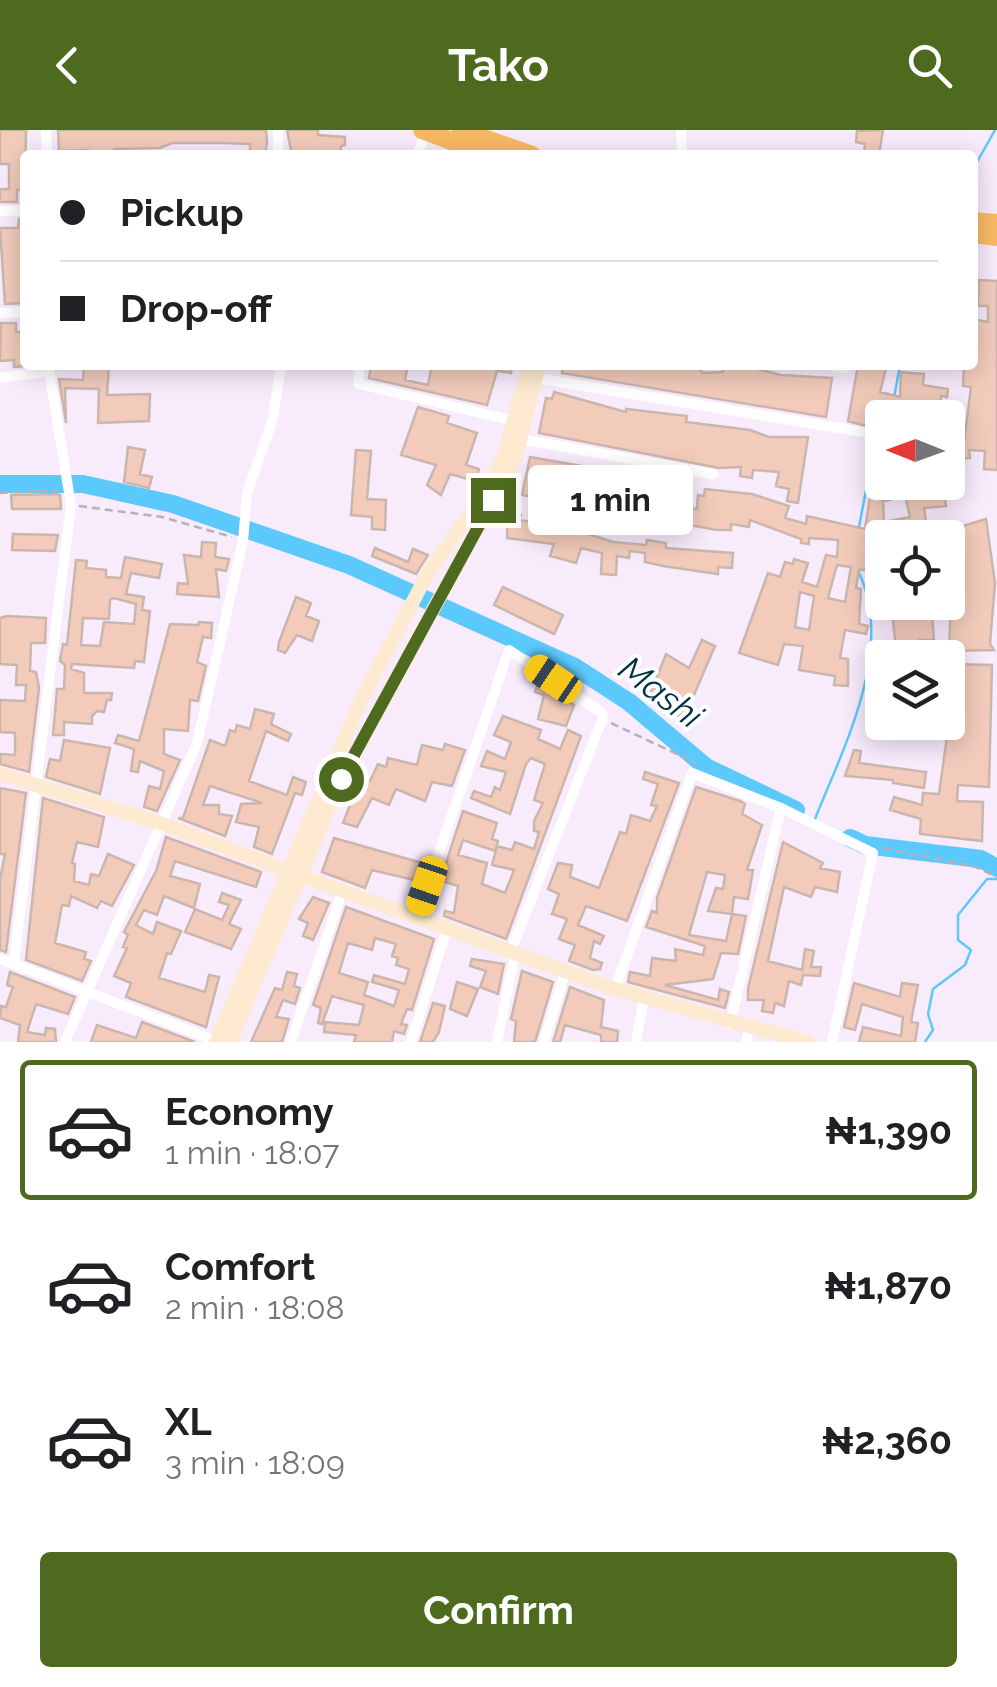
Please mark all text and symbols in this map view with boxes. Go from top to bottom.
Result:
icon: back [40,38,95,93]
icon: search [902,38,957,93]
text: Tako [448,39,549,92]
text: Pickup [120,190,244,235]
text: Drop-off [120,286,272,331]
north arrow [865,400,965,500]
map controls [865,400,965,740]
callout: 1 min [528,465,693,535]
route end [471,478,516,523]
text: 1 min [570,481,651,518]
button: locate [865,520,965,620]
button: layers [865,640,965,740]
water label: Mashi [611,648,712,737]
car [520,650,586,708]
route start [319,757,364,802]
car [403,853,451,919]
icon: car [45,1085,135,1175]
text: Economy [165,1089,334,1134]
text: ₦1,390 [825,1108,952,1153]
text: 1 min · 18:07 [165,1134,339,1171]
icon: car [45,1240,135,1330]
text: Comfort [165,1244,315,1289]
text: ₦1,870 [824,1263,952,1308]
text: 2 min · 18:08 [165,1289,345,1326]
icon: car [45,1395,135,1485]
text: XL [165,1399,212,1444]
text: ₦2,360 [821,1418,952,1463]
text: 3 min · 18:09 [165,1444,345,1481]
button: Confirm [40,1552,957,1667]

